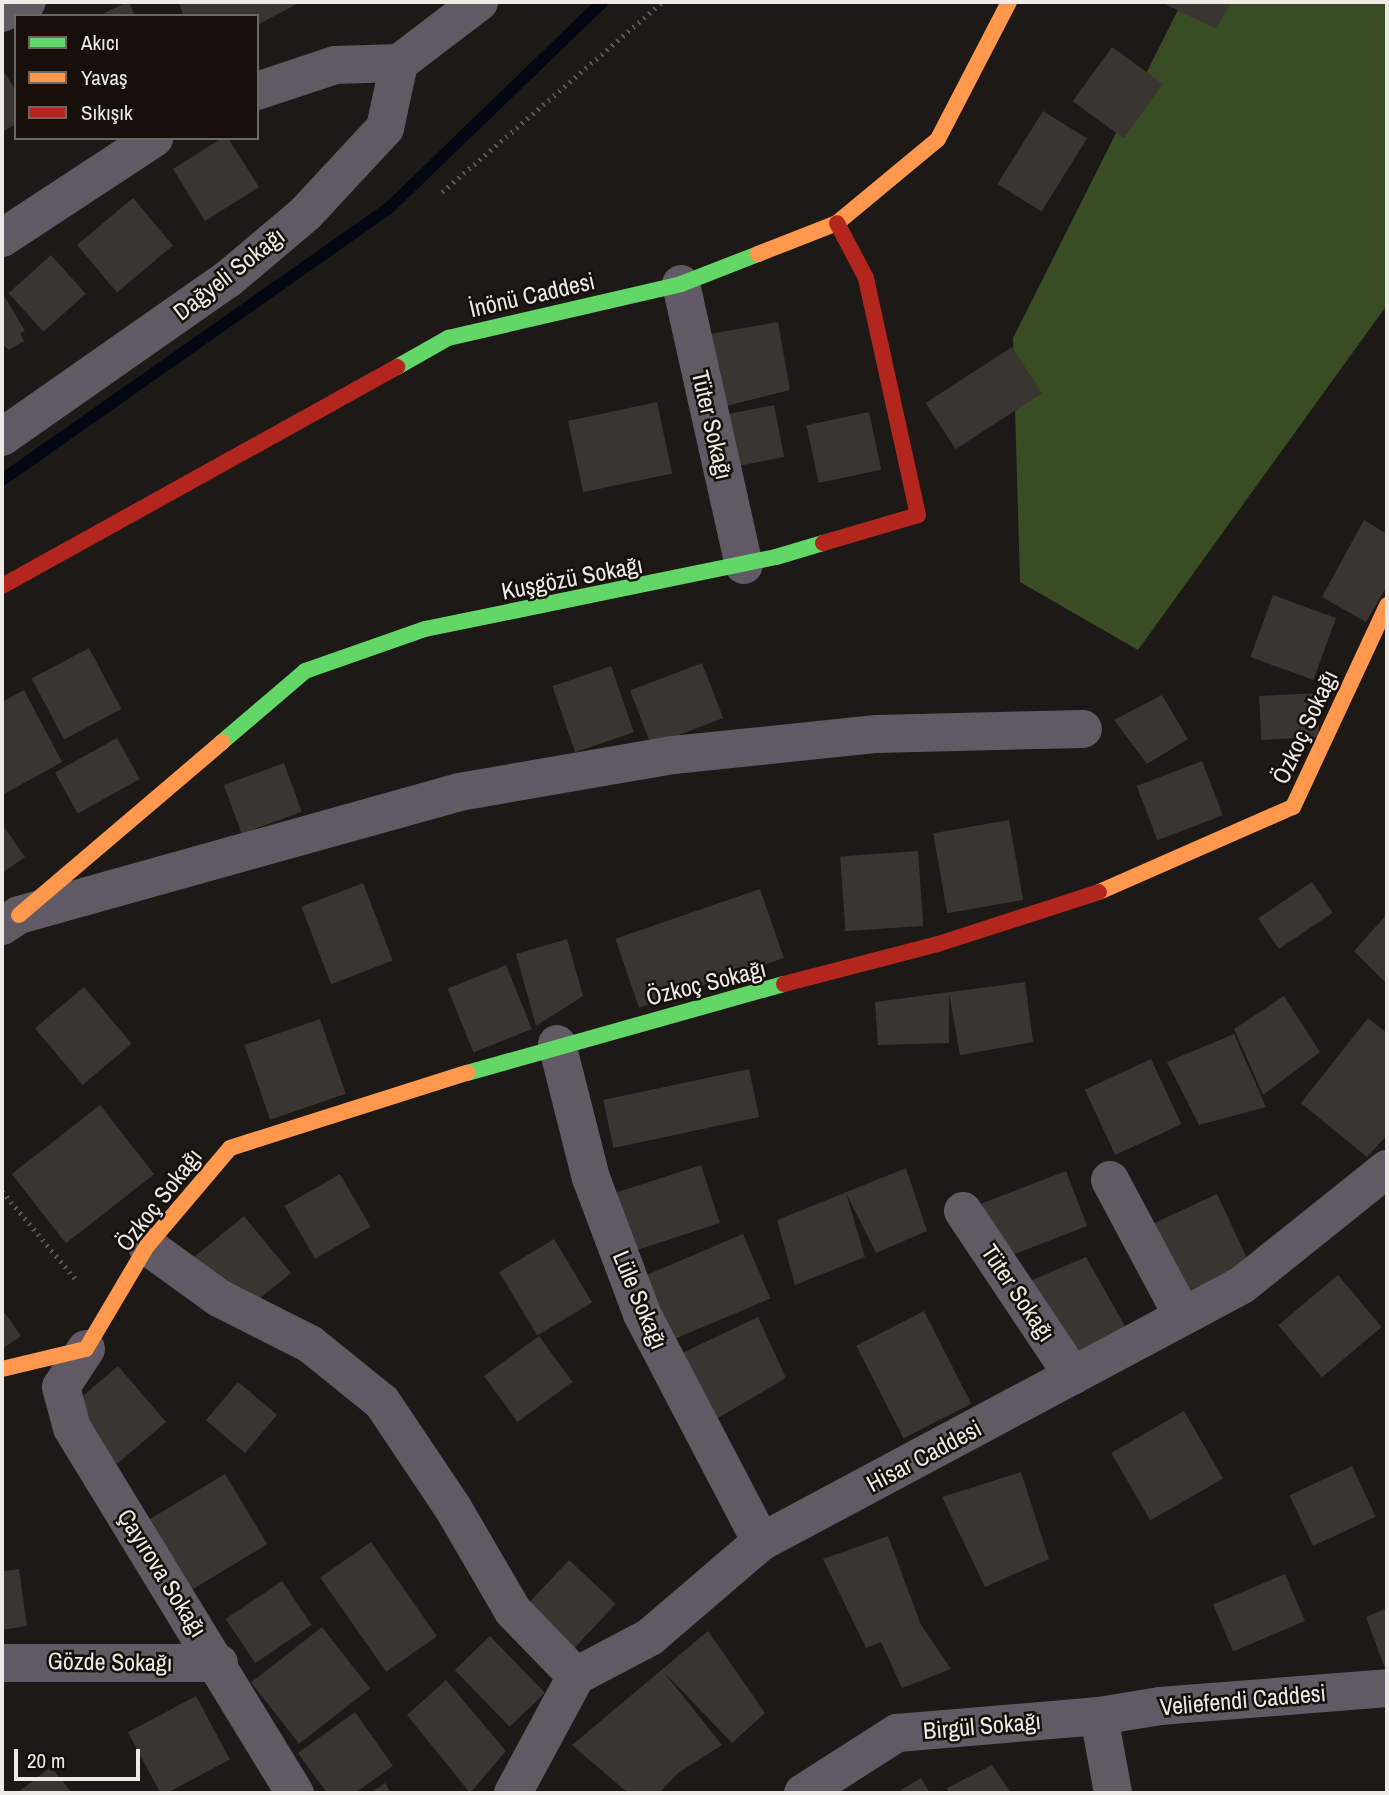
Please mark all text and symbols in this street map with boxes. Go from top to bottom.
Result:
legend [14,14,259,140]
text: Akıcı [81,28,119,57]
text: Yavaş [81,63,128,92]
text: Sıkışık [81,98,133,127]
street label: Dağyeli Sokağı [168,222,290,326]
street label: İnönü Caddesi [466,267,598,323]
street label: Tüter Sokağı [685,368,739,482]
street label: Kuşgözü Sokağı [499,550,645,606]
street label: Özkoç Sokağı [1266,665,1344,789]
street label: Özkoç Sokağı [643,954,769,1012]
street label: Özkoç Sokağı [110,1143,208,1257]
street label: Tüter Sokağı [975,1239,1061,1347]
street label: Lüle Sokağı [606,1247,674,1353]
street label: Hisar Caddesi [862,1414,986,1498]
street label: Çayırova Sokağı [111,1504,213,1642]
street label: Gözde Sokağı [47,1647,173,1677]
street label: Veliefendi Caddesi [1159,1678,1327,1722]
street label: Birgül Sokağı [922,1707,1042,1745]
scale bar [18,1736,144,1780]
text: 20 m [27,1746,65,1775]

